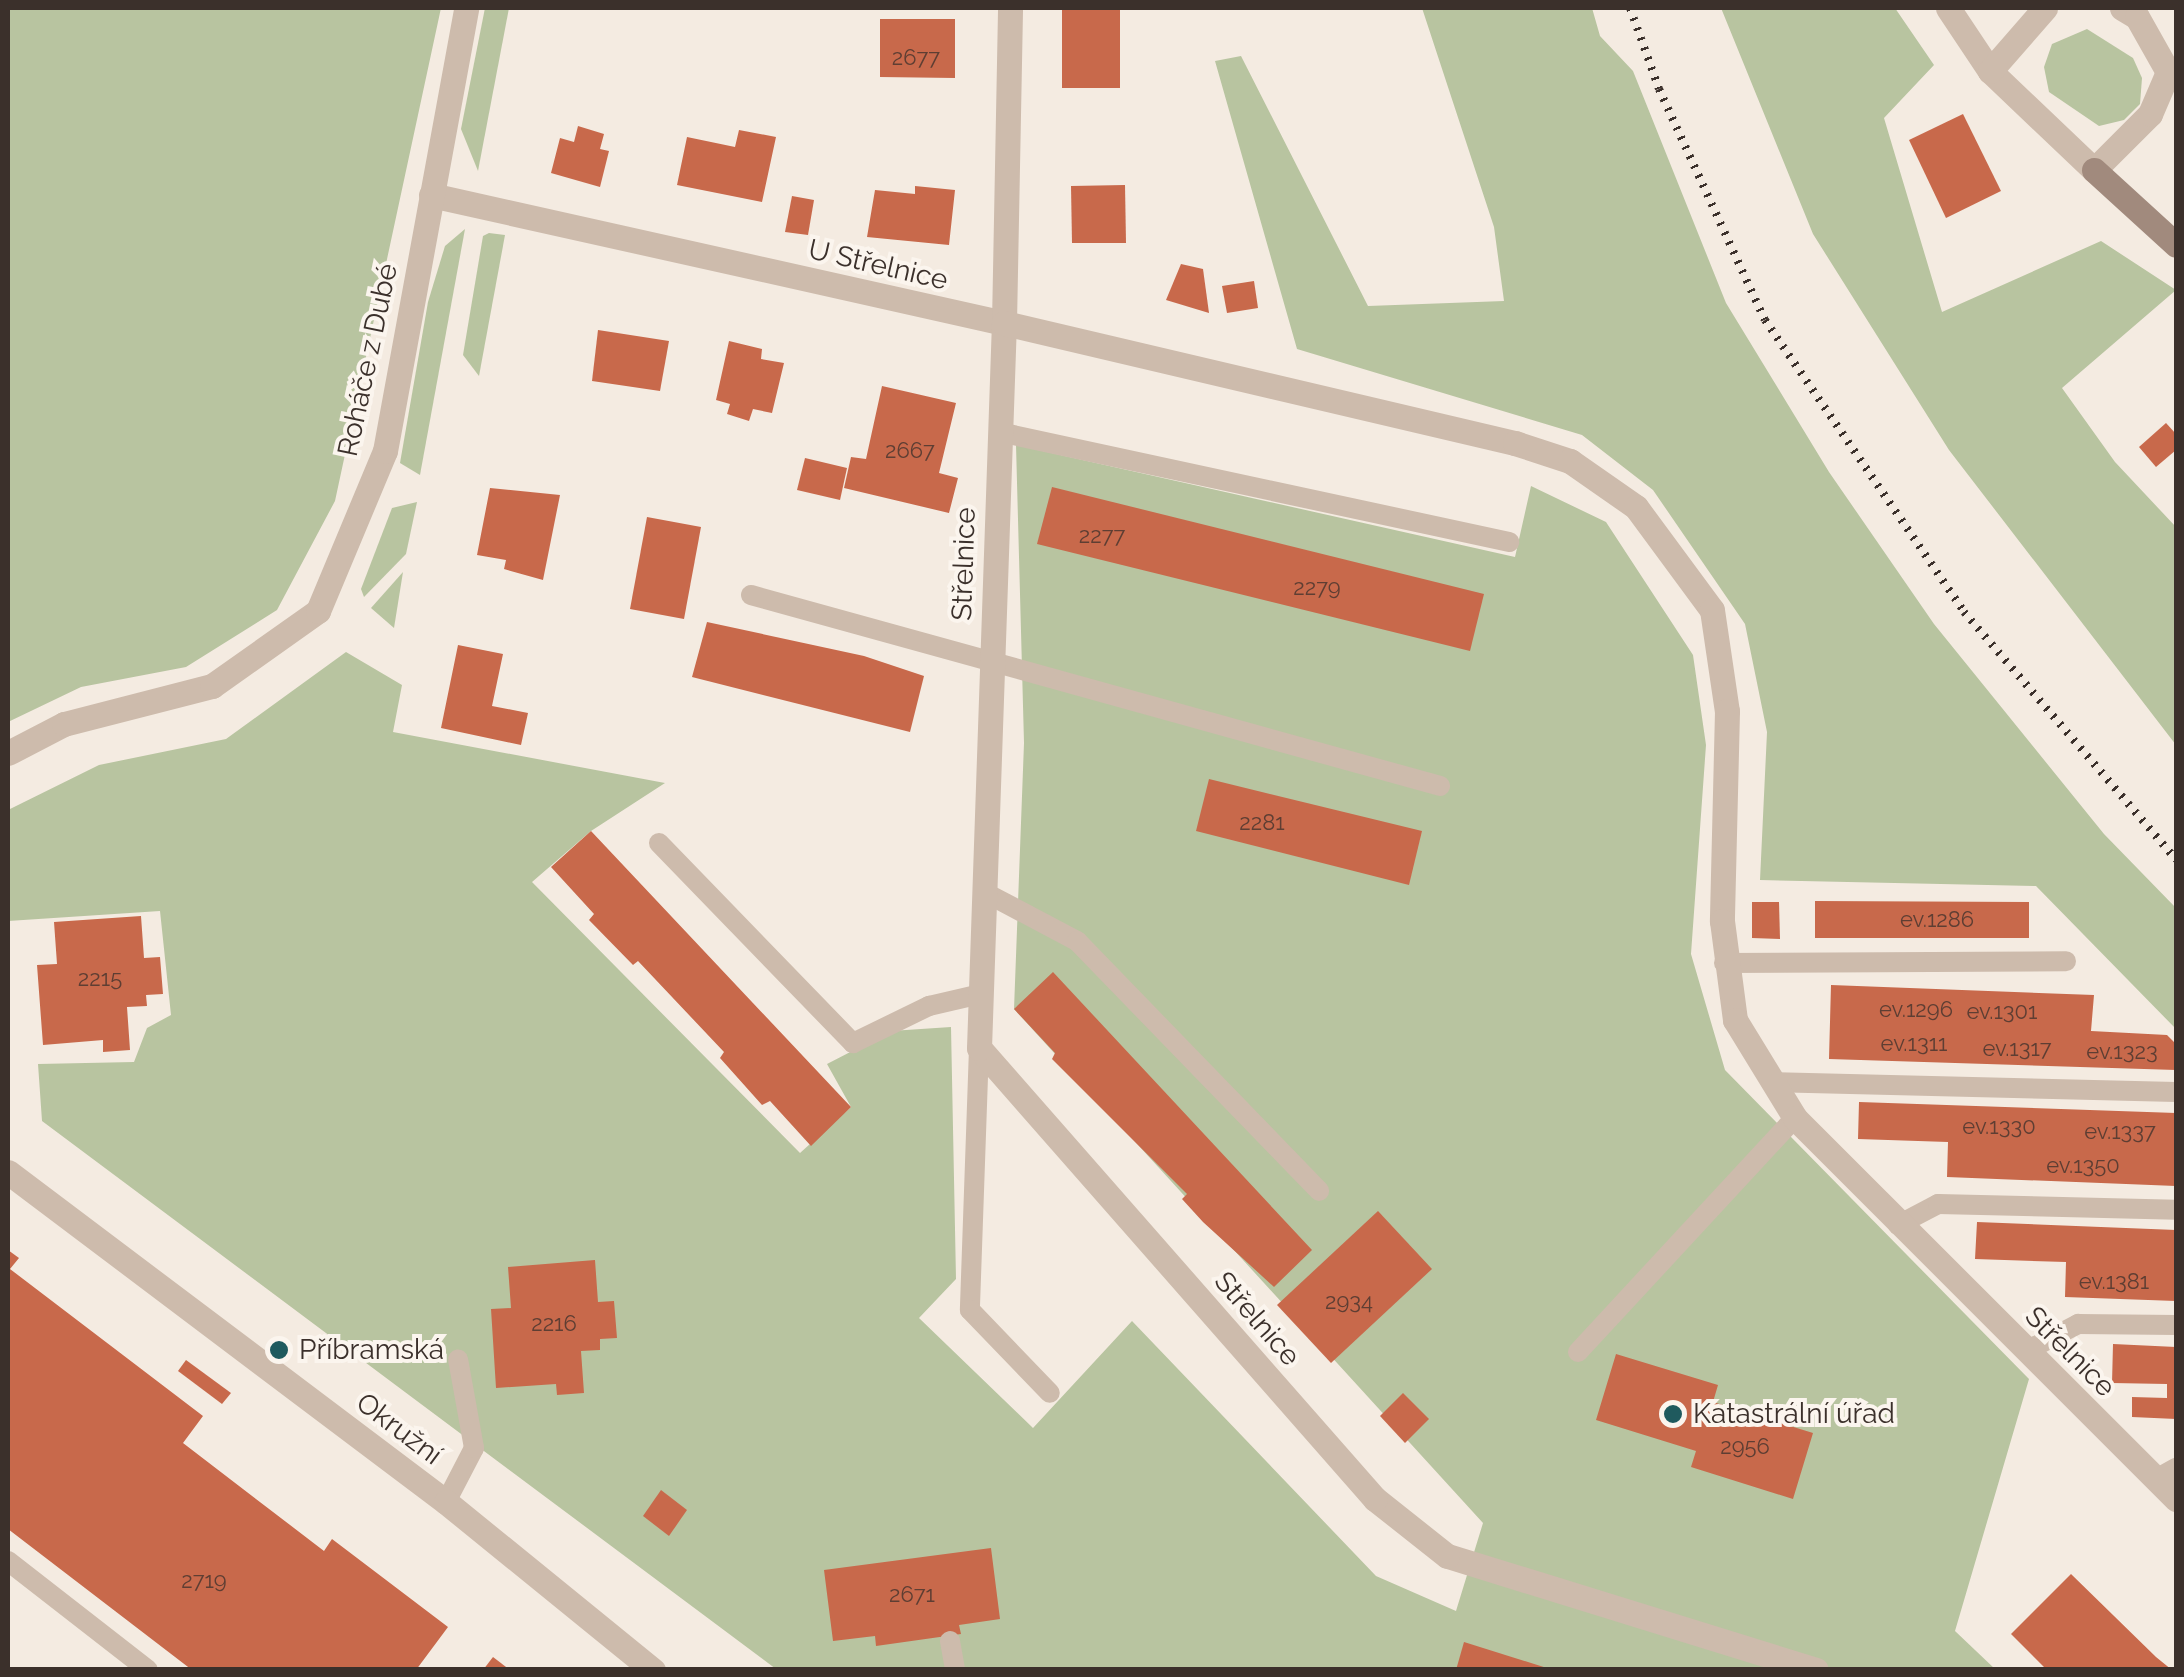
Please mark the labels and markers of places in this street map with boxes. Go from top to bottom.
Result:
place label: Příbramská [299,1333,444,1367]
marker: Příbramská [268,1339,290,1361]
place label: Katastrální úřad [1693,1397,1895,1431]
marker: Katastrální úřad [1662,1403,1684,1425]

